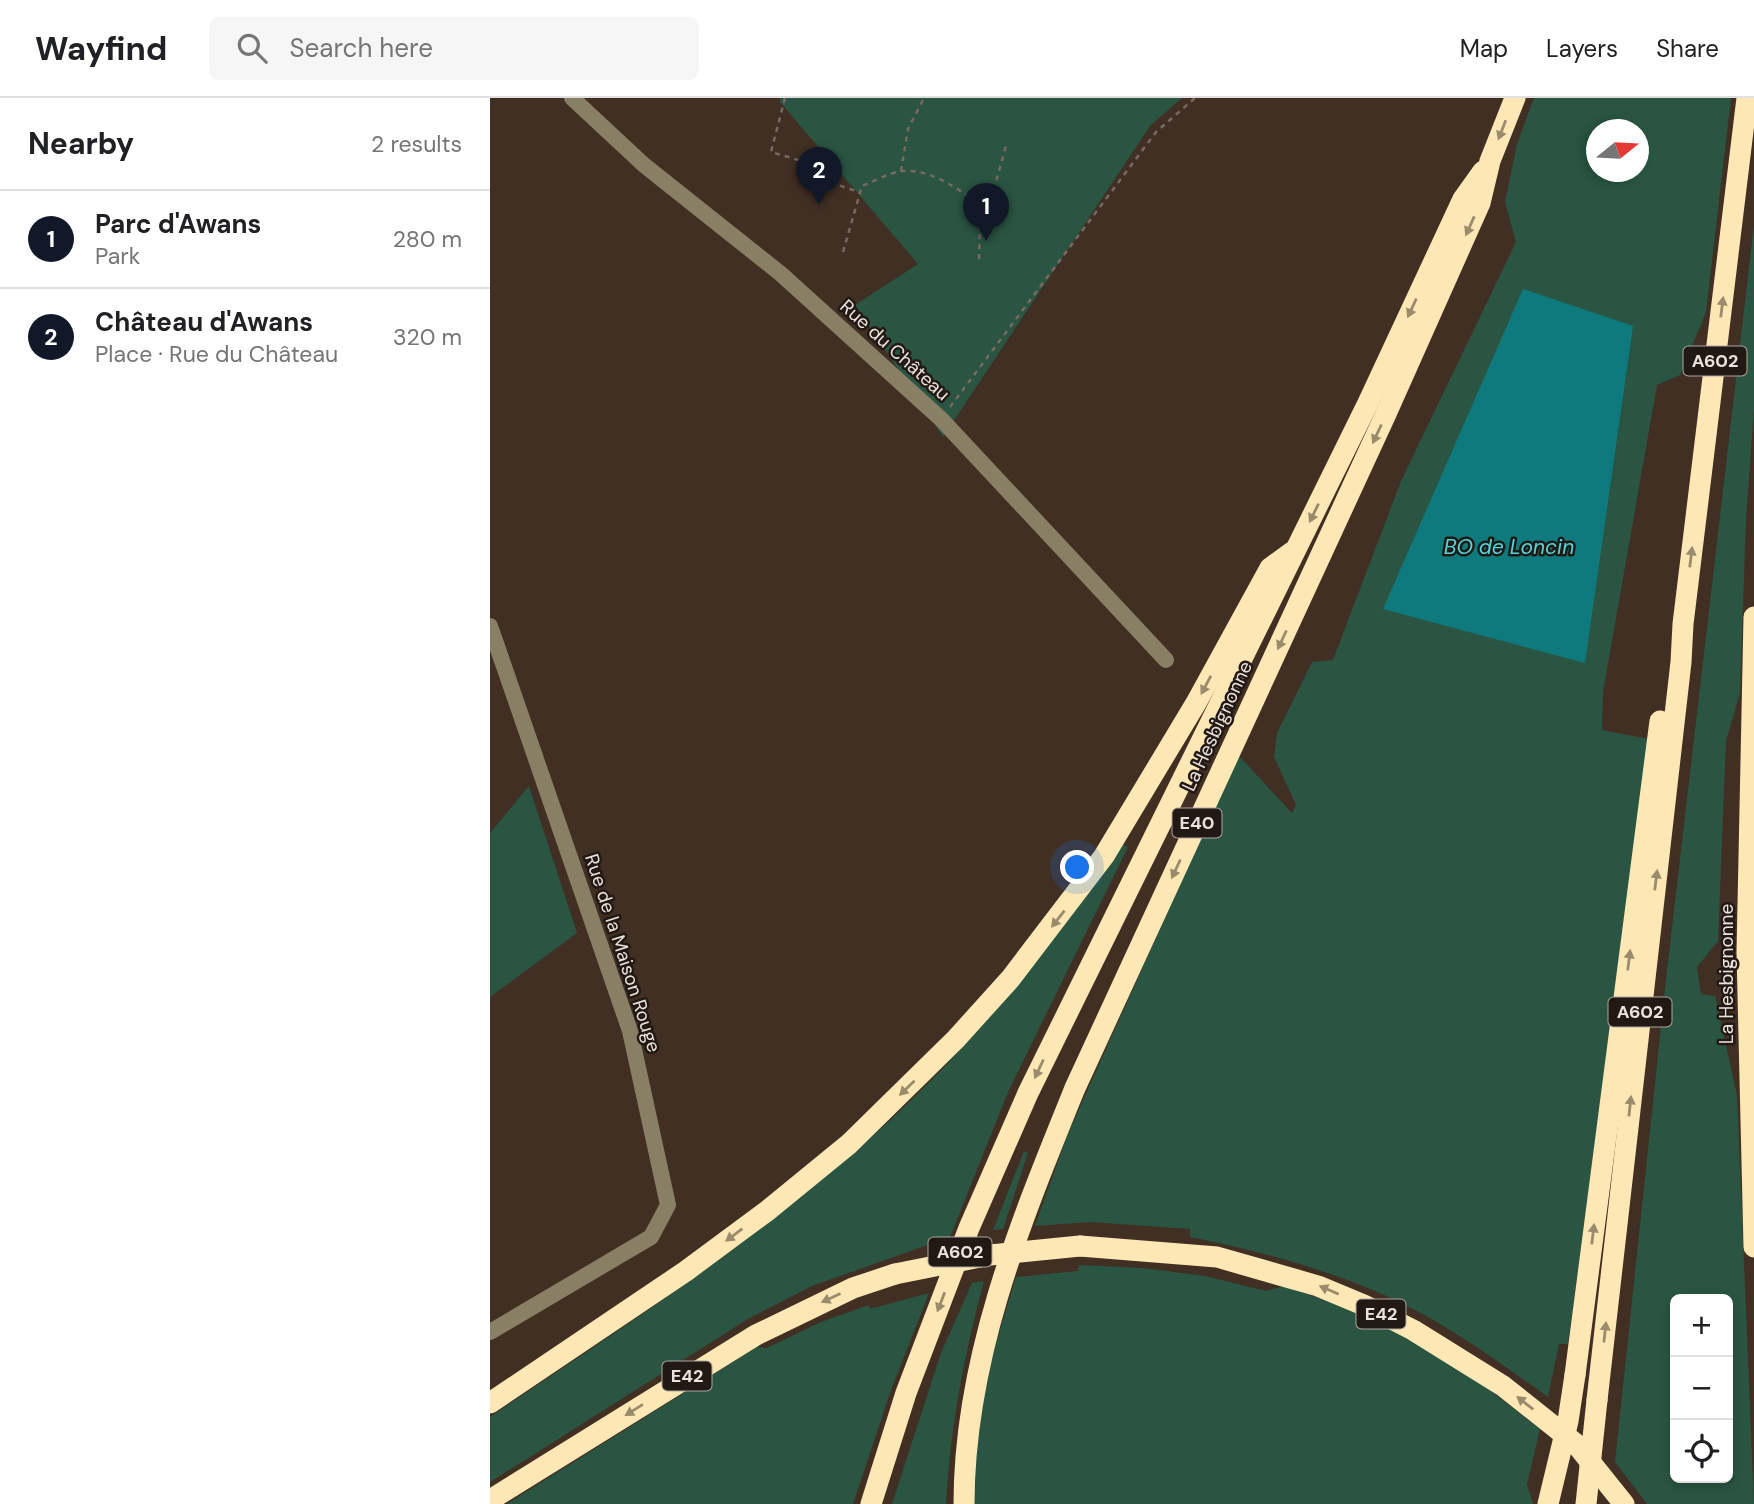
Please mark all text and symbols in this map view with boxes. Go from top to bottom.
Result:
search box [209,17,699,80]
text: Wayfind [35,27,167,70]
icon: search [233,29,271,67]
text: Search here [289,31,433,65]
text: Map [1460,33,1508,64]
text: Layers [1546,33,1618,64]
text: Share [1656,33,1719,64]
one-way arrow [1497,119,1508,140]
north arrow [1586,119,1649,182]
text: Nearby [28,124,134,163]
text: 2 results [371,129,462,159]
pin: 2 [796,147,842,205]
pin: 1 [963,183,1009,241]
text: Parc d'Awans [95,207,261,241]
one-way arrow [1464,216,1476,236]
text: 1 [47,224,55,254]
text: 280 m [393,224,462,254]
text: Park [95,241,140,271]
street label: Rue du Château [835,294,955,406]
one-way arrow [1717,295,1728,317]
one-way arrow [1407,298,1418,318]
text: Château d'Awans [95,305,313,339]
text: 2 [44,322,58,352]
text: 320 m [393,322,462,352]
text: Place · Rue du Château [95,339,338,369]
road number: A602 [1684,346,1746,376]
one-way arrow [1372,424,1383,444]
one-way arrow [1308,503,1320,523]
water label: BO de Loncin [1444,533,1574,561]
one-way arrow [1686,546,1697,568]
one-way arrow [1276,630,1287,650]
street label: La Hesbignonne [1176,657,1258,795]
one-way arrow [1200,676,1212,695]
road number: E40 [1172,808,1222,838]
your location [1060,850,1094,884]
street label: Rue de la Maison Rouge [579,851,667,1055]
one-way arrow [1170,859,1181,879]
one-way arrow [1650,869,1661,891]
street label: La Hesbignonne [1714,904,1739,1044]
one-way arrow [1052,910,1066,928]
one-way arrow [1623,949,1634,971]
road number: A602 [1608,998,1672,1027]
one-way arrow [1034,1059,1045,1080]
one-way arrow [899,1080,916,1096]
one-way arrow [1625,1095,1636,1117]
one-way arrow [1587,1223,1598,1245]
one-way arrow [725,1228,743,1243]
road number: A602 [928,1238,992,1266]
one-way arrow [1318,1285,1339,1296]
one-way arrow [936,1291,947,1312]
one-way arrow [821,1292,841,1304]
map controls [1670,1294,1733,1483]
button: + [1670,1294,1733,1357]
road number: E42 [1356,1300,1406,1329]
one-way arrow [1600,1321,1611,1343]
button: − [1670,1357,1733,1420]
road number: E42 [662,1362,712,1391]
one-way arrow [1517,1396,1535,1411]
one-way arrow [624,1403,643,1416]
button: locate [1670,1420,1733,1483]

